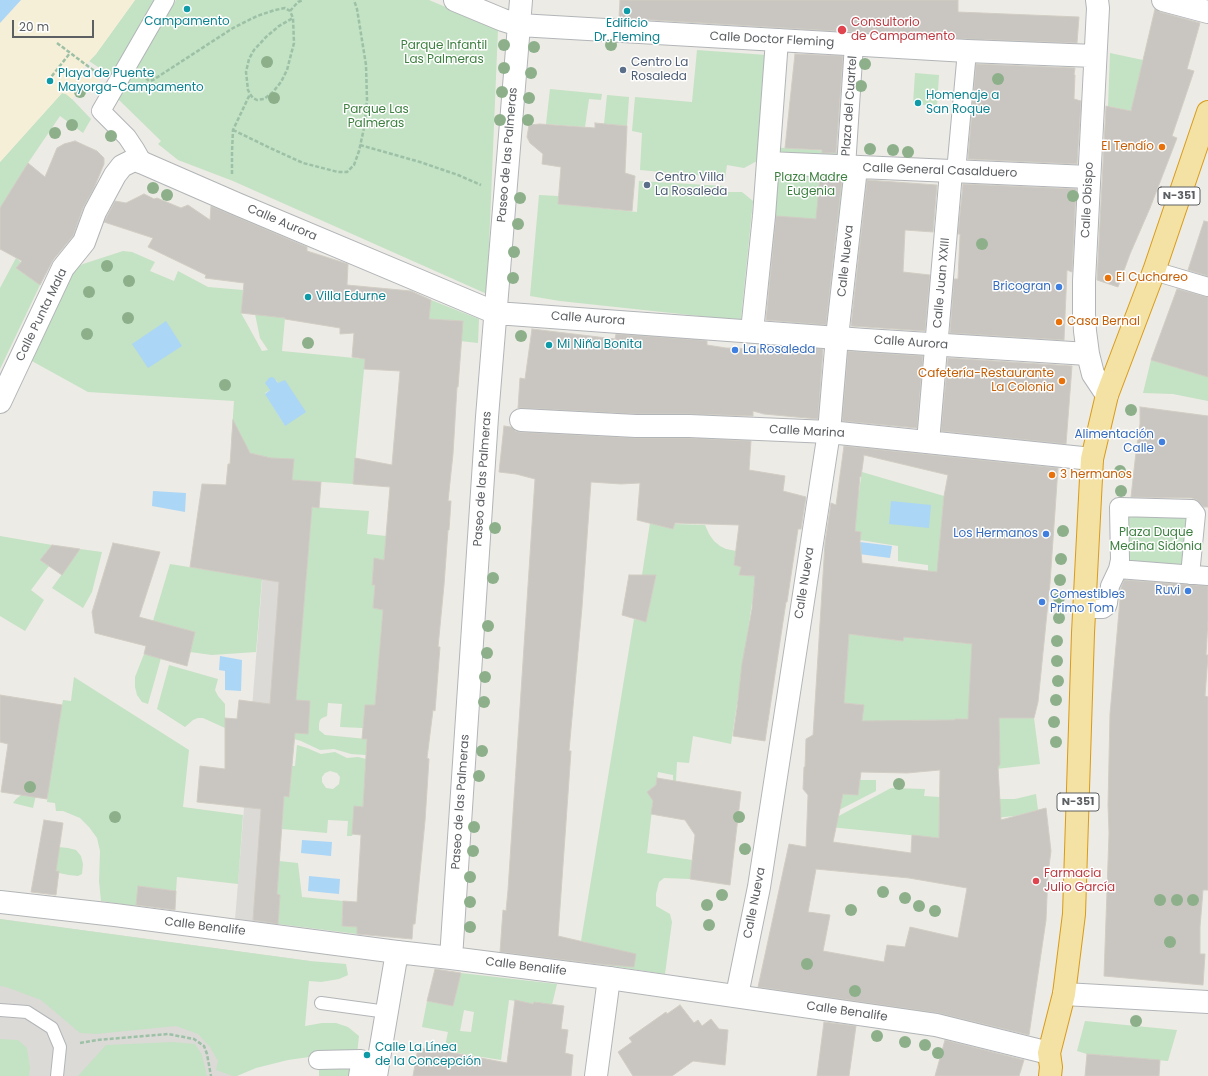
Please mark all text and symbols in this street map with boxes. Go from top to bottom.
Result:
marker: Campamento [182,4,192,14]
marker: Edificio Dr. Fleming [622,6,632,16]
scale bar [14,12,96,38]
place label: Campamento [144,15,230,29]
place label: Consultorio de Campamento [851,16,955,44]
place label: Edificio Dr. Fleming [594,17,660,45]
text: 20 m [19,18,49,35]
marker: Consultorio de Campamento [836,24,848,36]
street label: Calle Doctor Fleming [709,30,835,50]
park label: Parque Infantil Las Palmeras [401,39,487,67]
street label: Plaza del Cuartel [839,55,861,157]
place label: Centro La Rosaleda [631,56,688,84]
marker: Centro La Rosaleda [618,65,628,75]
place label: Playa de Puente Mayorga-Campamento [58,67,204,95]
marker: Playa de Puente Mayorga-Campamento [45,76,55,86]
street label: Paseo de las Palmeras [495,87,521,223]
place label: Homenaje a San Roque [926,89,999,117]
marker: Homenaje a San Roque [913,98,923,108]
park label: Parque Las Palmeras [343,103,409,131]
place label: El Tendío [1101,140,1154,154]
marker: El Tendío [1157,142,1167,152]
street label: Calle General Casalduero [862,161,1018,181]
street label: Calle Obispo [1079,161,1097,239]
place label: Centro Villa La Rosaleda [655,171,727,199]
park label: Plaza Madre Eugenia [774,171,848,199]
marker: Centro Villa La Rosaleda [642,180,652,190]
road number: N-351 [1158,187,1200,205]
street label: Calle Aurora [245,202,319,244]
street label: Calle Nueva [835,224,857,298]
street label: Calle Juan XXIII [931,237,953,329]
street label: Calle Punta Mala [13,266,71,364]
place label: El Cuchareo [1116,271,1188,285]
marker: El Cuchareo [1103,273,1113,283]
place label: Bricogran [993,280,1051,294]
marker: Bricogran [1054,282,1064,292]
place label: Villa Edurne [316,290,386,304]
marker: Villa Edurne [303,292,313,302]
street label: Calle Aurora [550,309,626,329]
place label: Casa Bernal [1067,315,1140,329]
marker: Casa Bernal [1054,317,1064,327]
street label: Calle Aurora [873,333,949,353]
place label: Mi Niña Bonita [557,338,642,352]
marker: Mi Niña Bonita [544,340,554,350]
place label: La Rosaleda [743,343,815,357]
marker: La Rosaleda [730,345,740,355]
place label: Cafetería-Restaurante La Colonia [918,367,1054,395]
marker: Cafetería-Restaurante La Colonia [1057,376,1067,386]
street label: Paseo de las Palmeras [471,411,495,547]
street label: Calle Marina [769,423,845,441]
place label: Alimentación Calle [1074,428,1154,456]
marker: Alimentación Calle [1157,437,1167,447]
place label: 3 hermanos [1060,468,1132,482]
marker: 3 hermanos [1047,470,1057,480]
park label: Plaza Duque Medina Sidonia [1110,526,1202,554]
place label: Los Hermanos [953,527,1038,541]
marker: Los Hermanos [1041,529,1051,539]
street label: Calle Nueva [792,546,818,620]
place label: Ruvi [1155,584,1180,598]
marker: Ruvi [1183,586,1193,596]
place label: Comestibles Primo Tom [1050,588,1125,616]
marker: Comestibles Primo Tom [1037,597,1047,607]
street label: Paseo de las Palmeras [449,734,473,870]
road number: N-351 [1057,793,1099,811]
street label: Calle Nueva [741,866,769,940]
place label: Farmacia Julio García [1044,867,1115,895]
marker: Farmacia Julio García [1031,876,1041,886]
street label: Calle Benalife [164,915,246,939]
street label: Calle Benalife [485,955,567,979]
street label: Calle Benalife [805,999,889,1025]
place label: Calle La Línea de la Concepción [375,1041,481,1069]
marker: Calle La Línea de la Concepción [362,1050,372,1060]

